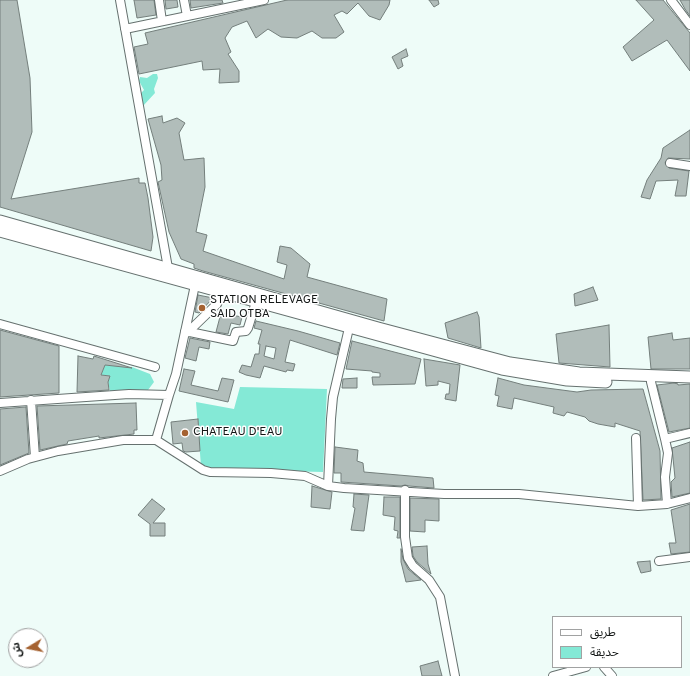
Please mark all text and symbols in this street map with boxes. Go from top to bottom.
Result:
place label: STATION RELEVAGE SAID OTBA [210,294,318,322]
marker: STATION RELEVAGE SAID OTBA [197,303,207,313]
place label: CHATEAU D'EAU [193,426,282,440]
marker: CHATEAU D'EAU [180,428,190,438]
legend [552,616,682,668]
text: طريق [590,625,616,641]
north arrow [8,628,48,668]
text: ش [9,641,25,659]
text: حديقة [590,645,619,661]

